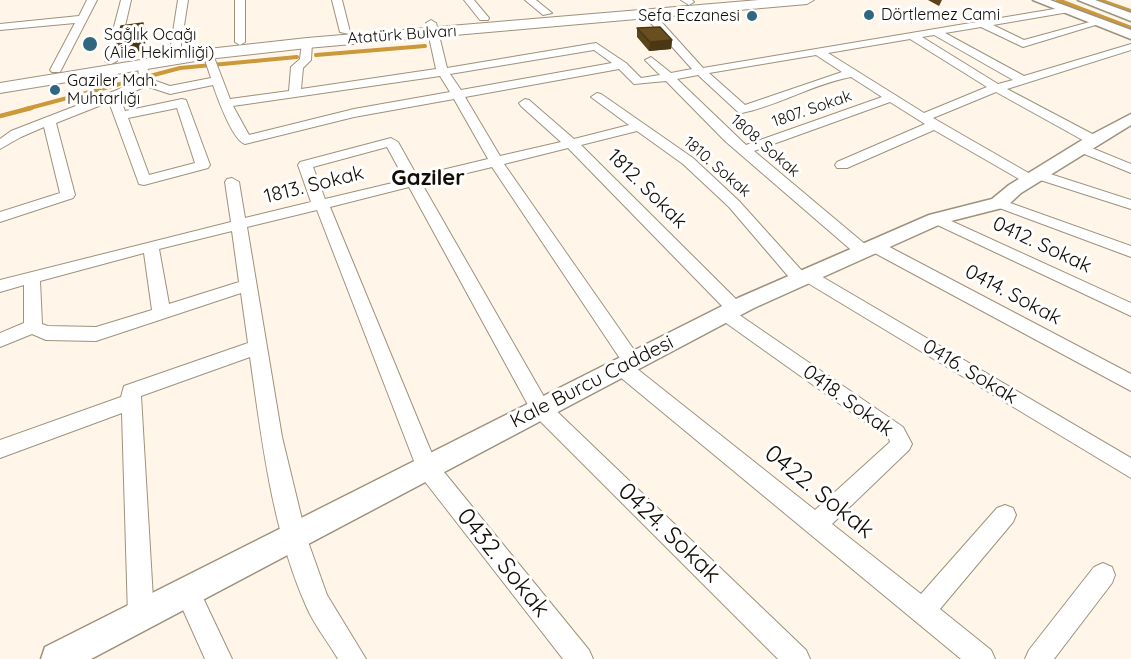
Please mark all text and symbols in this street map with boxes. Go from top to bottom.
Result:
place label: Dörtlemez Cami [881,5,1000,25]
place label: Sefa Eczanesi [638,6,740,26]
marker: Dörtlemez Cami [862,8,876,22]
marker: Sefa Eczanesi [745,9,759,23]
street label: Atatürk Bulvarı [347,22,457,48]
place label: Sağlık Ocağı (Aile Hekimliği) [104,25,214,63]
marker: Sağlık Ocağı (Aile Hekimliği) [81,35,99,53]
place label: Gaziler Mah. Muhtarlığı [67,71,157,109]
marker: Gaziler Mah. Muhtarlığı [48,83,62,97]
street label: 1807. Sokak [770,86,854,132]
street label: 1808. Sokak [726,111,804,181]
street label: 1810. Sokak [680,133,754,201]
street label: 1812. Sokak [602,144,692,234]
street label: 1813. Sokak [262,161,366,209]
district label: Gaziler [391,165,465,191]
street label: 0412. Sokak [989,212,1095,278]
street label: 0414. Sokak [961,260,1065,330]
street label: Kale Burcu Caddesi [506,330,678,434]
street label: 0416. Sokak [918,334,1022,410]
street label: 0418. Sokak [798,360,898,442]
street label: 0422. Sokak [758,439,880,545]
street label: 0424. Sokak [612,477,726,589]
street label: 0432. Sokak [450,503,556,623]

